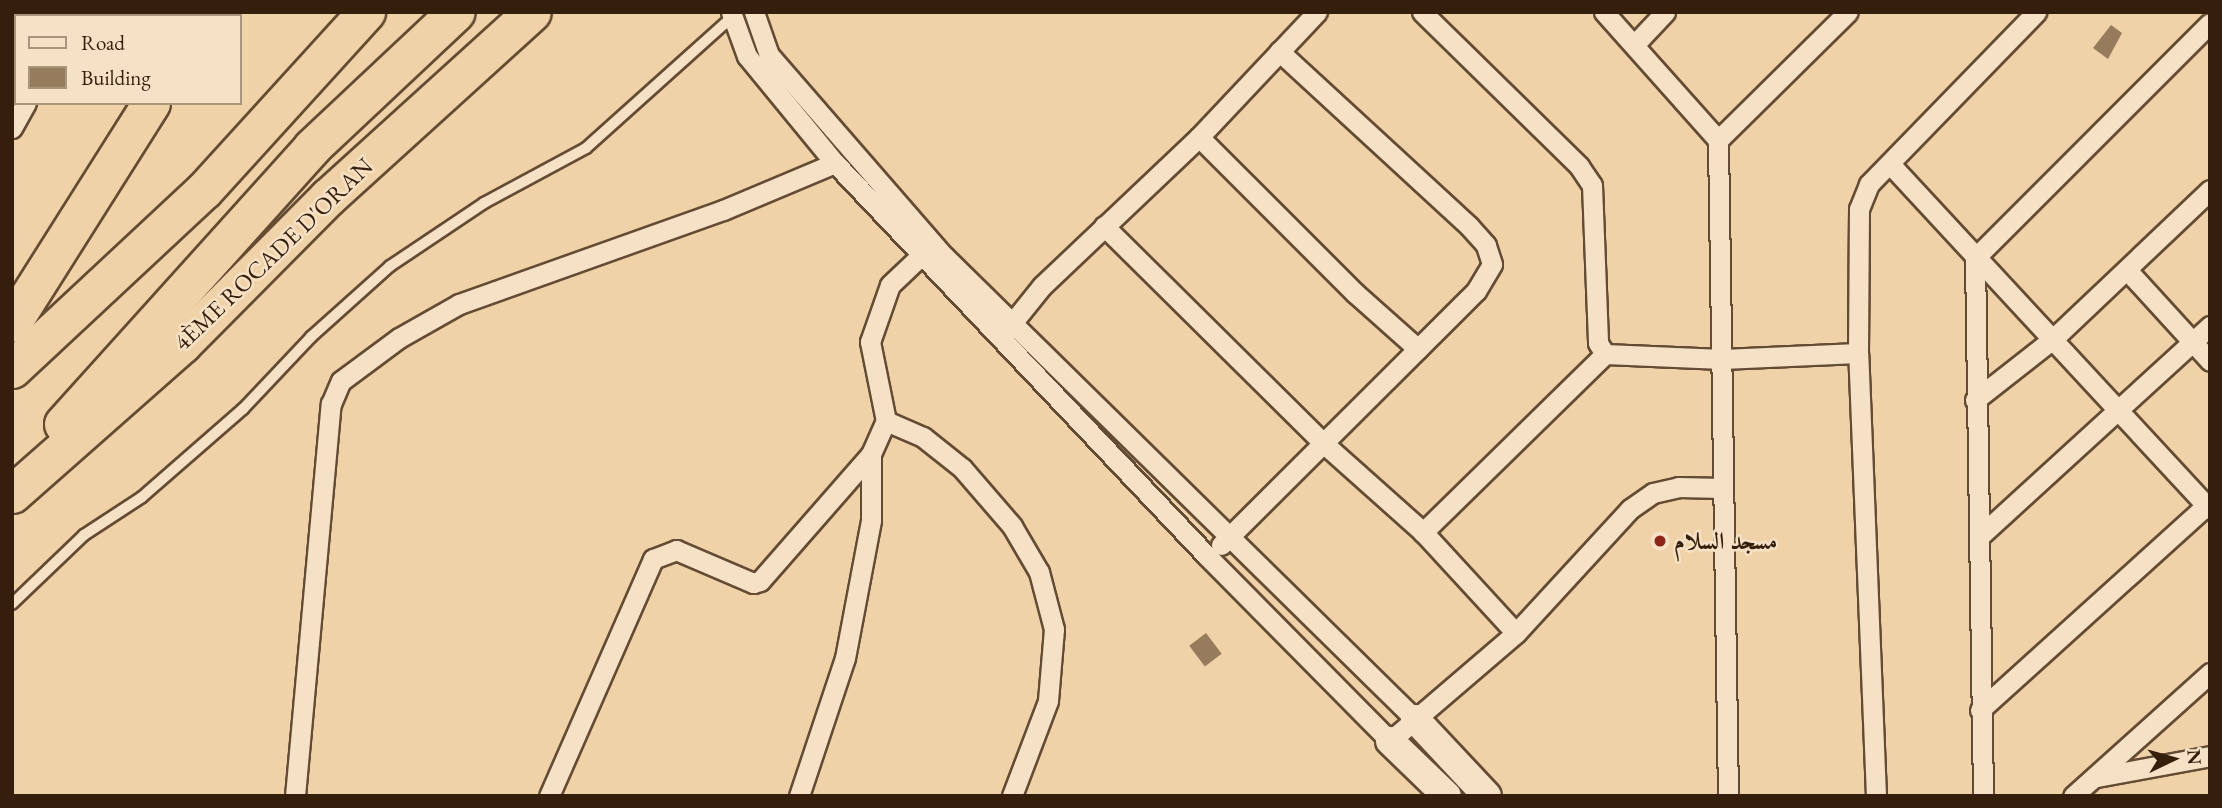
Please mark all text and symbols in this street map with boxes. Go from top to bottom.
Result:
legend [14,14,242,105]
text: Road [81,29,125,56]
text: Building [81,64,151,91]
street label: 4ÈME ROCADE D'ORAN [168,151,378,357]
place label: مسجد السلام [1674,527,1777,555]
marker: مسجد السلام [1652,533,1668,549]
north arrow [2138,724,2208,794]
text: N [2181,748,2208,766]

